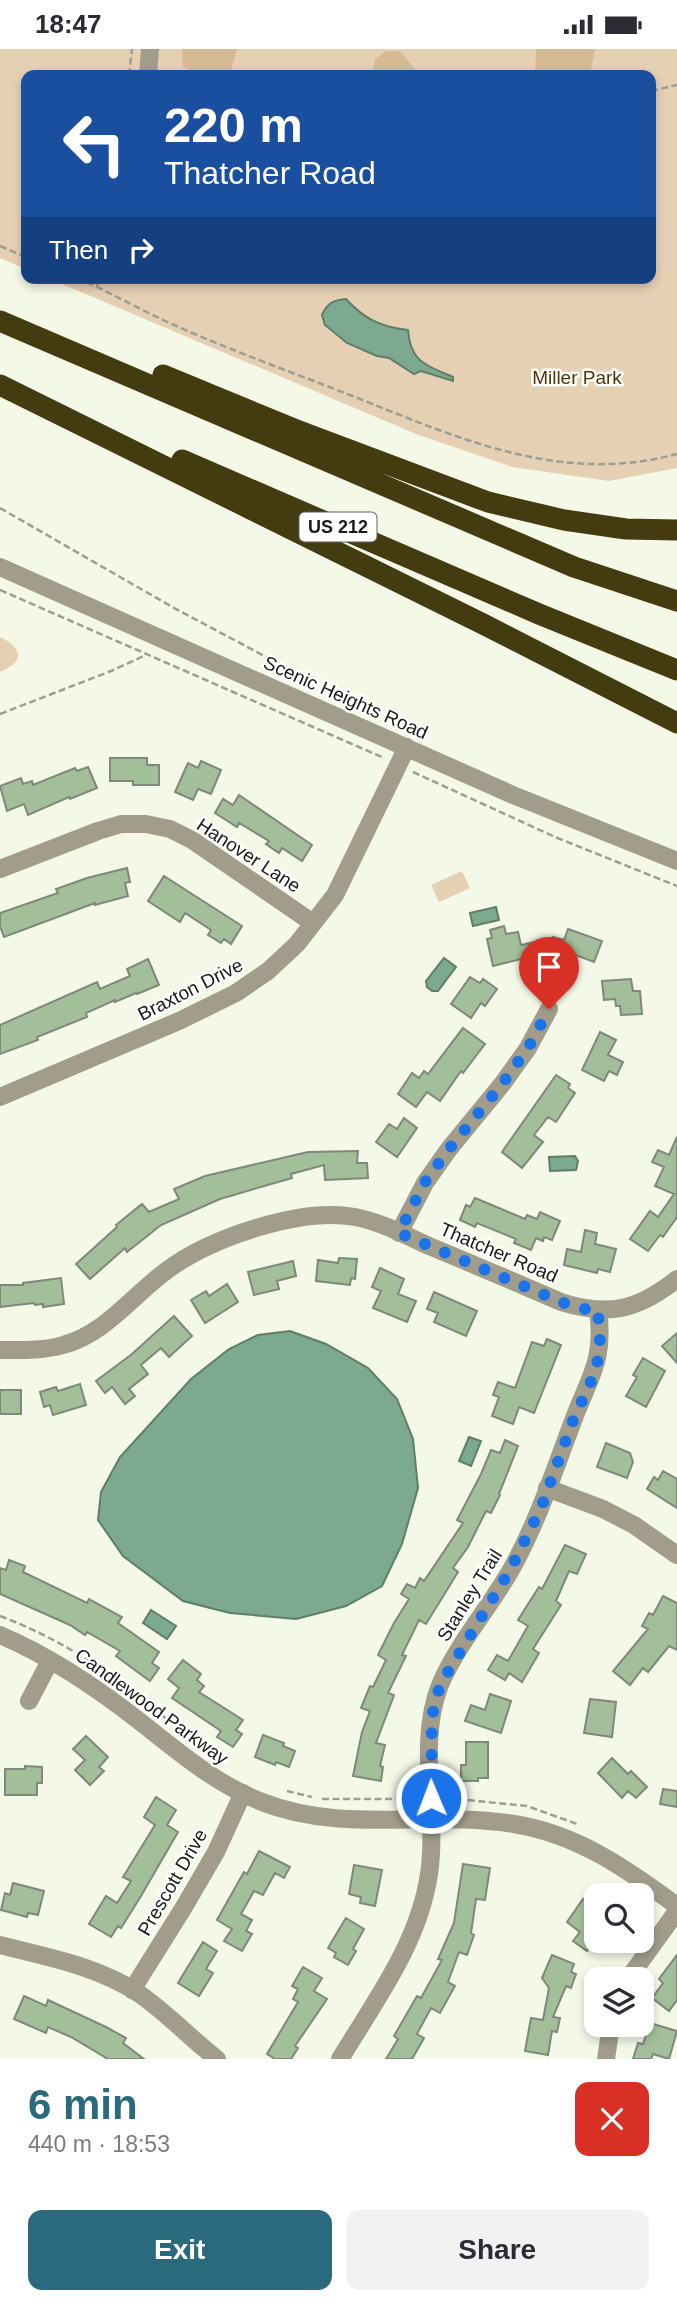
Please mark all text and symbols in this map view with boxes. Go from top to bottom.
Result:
text: 18:47 [35,9,102,39]
icon: left [49,98,140,189]
text: 220 m [164,98,303,152]
text: Thatcher Road [164,155,376,191]
icon: right [122,231,160,269]
text: Then [49,235,108,265]
park label: Miller Park [532,367,622,388]
road number: US 212 [300,513,376,541]
street label: Scenic Heights Road [260,652,431,743]
street label: Hanover Lane [193,814,305,897]
pin [519,937,579,1009]
icon: arrive [530,948,568,986]
street label: Braxton Drive [134,954,246,1025]
street label: Thatcher Road [437,1218,561,1287]
street label: Stanley Trail [433,1545,506,1645]
street label: Candlewood Parkway [71,1644,233,1769]
position arrow [394,1761,468,1835]
street label: Prescott Drive [134,1825,211,1939]
map controls [584,1883,654,2037]
button: search [584,1883,654,1953]
button: layers [584,1967,654,2037]
text: 6 min [28,2081,138,2128]
button: close [575,2082,649,2156]
text: 440 m · 18:53 [28,2131,170,2157]
button: Exit [28,2210,332,2290]
button: Share [346,2210,649,2290]

